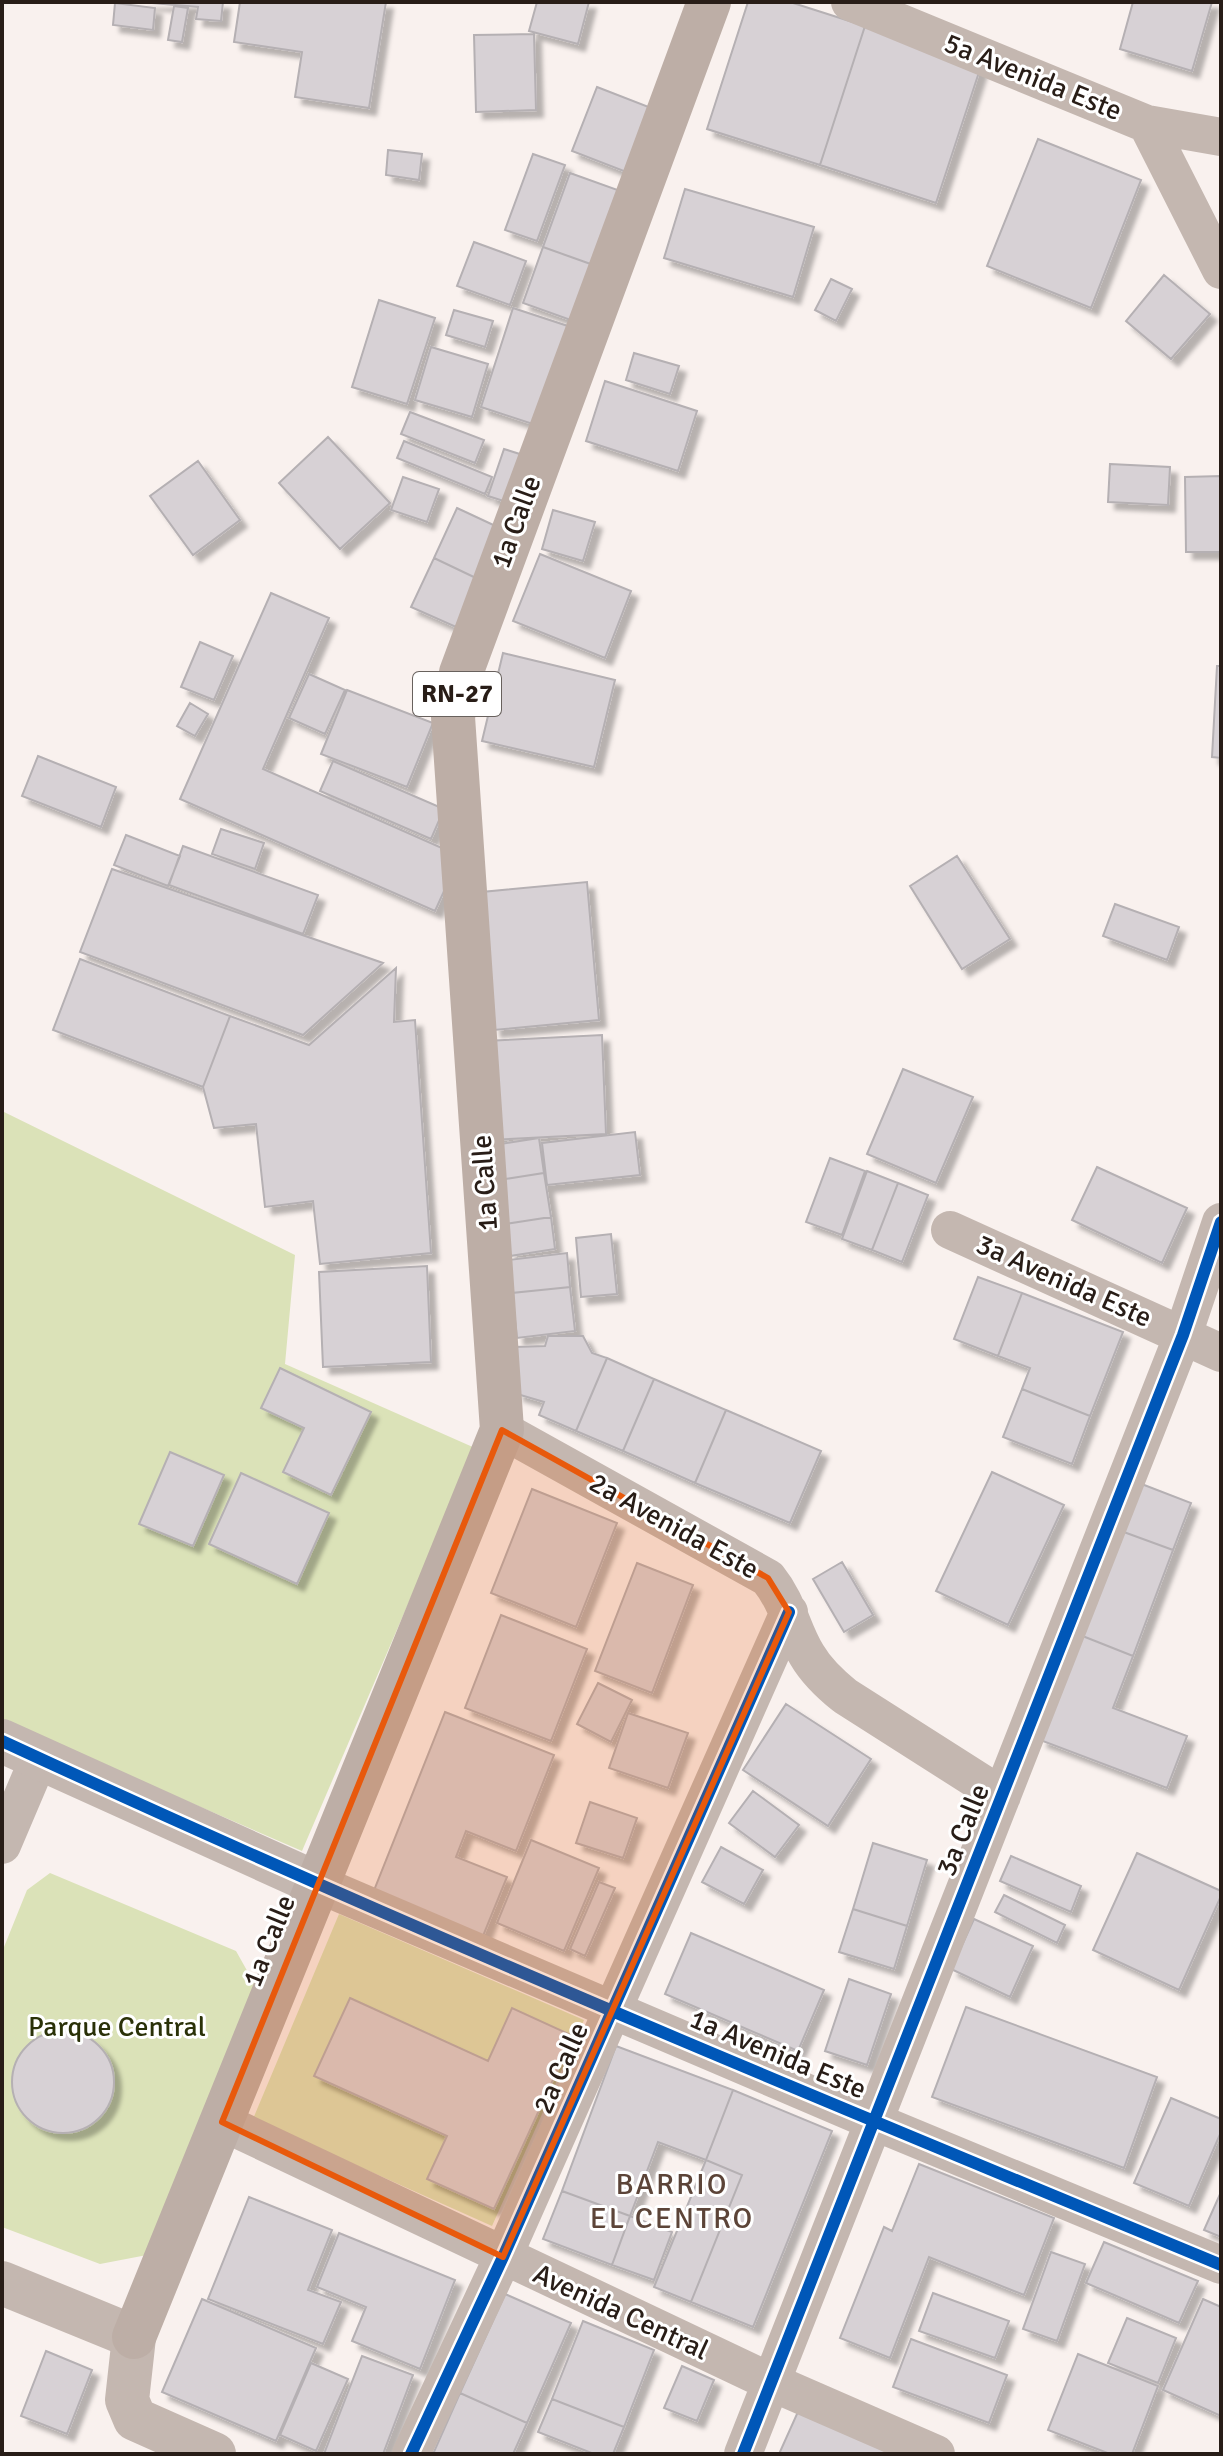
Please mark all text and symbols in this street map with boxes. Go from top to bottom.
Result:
street label: 5a Avenida Este [939,26,1127,128]
street label: 1a Calle [484,471,548,573]
road number: RN-27 [413,672,501,716]
street label: 1a Calle [465,1134,505,1232]
street label: 3a Avenida Este [971,1227,1157,1335]
street label: 2a Avenida Este [583,1465,765,1587]
street label: 3a Calle [929,1779,997,1881]
street label: 1a Calle [235,1890,303,1992]
street label: 1a Avenida Este [685,2002,871,2106]
park label: Parque Central [28,2010,206,2044]
street label: 2a Calle [526,2017,596,2119]
district label: BARRIO EL CENTRO [590,2166,754,2237]
street label: Avenida Central [528,2257,714,2367]

